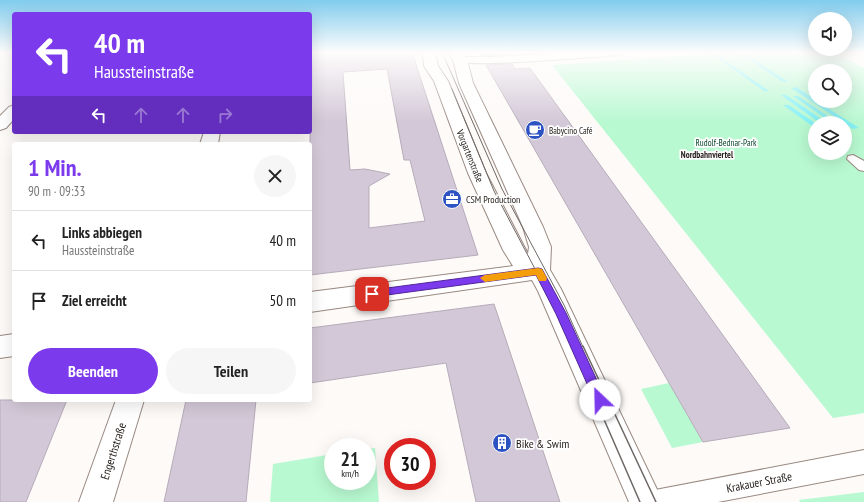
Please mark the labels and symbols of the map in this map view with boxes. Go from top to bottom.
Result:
cafe icon: Babycino Café [524,119,546,141]
place label: Babycino Café [549,125,593,136]
street label: Vorgartenstraße [453,127,486,184]
park label: Rudolf-Bednar-Park [696,137,757,148]
district label: Nordbahnviertel [681,149,734,160]
office icon: CSM Production [441,188,463,210]
place label: CSM Production [466,193,521,206]
pin [355,277,389,311]
position arrow [579,379,621,421]
street label: Engerthstraße [97,421,129,481]
building icon: Bike & Swim [491,432,513,454]
place label: Bike & Swim [516,436,570,451]
speed limit sign: 30 [384,438,436,490]
street label: Krakauer Straße [725,468,793,496]

